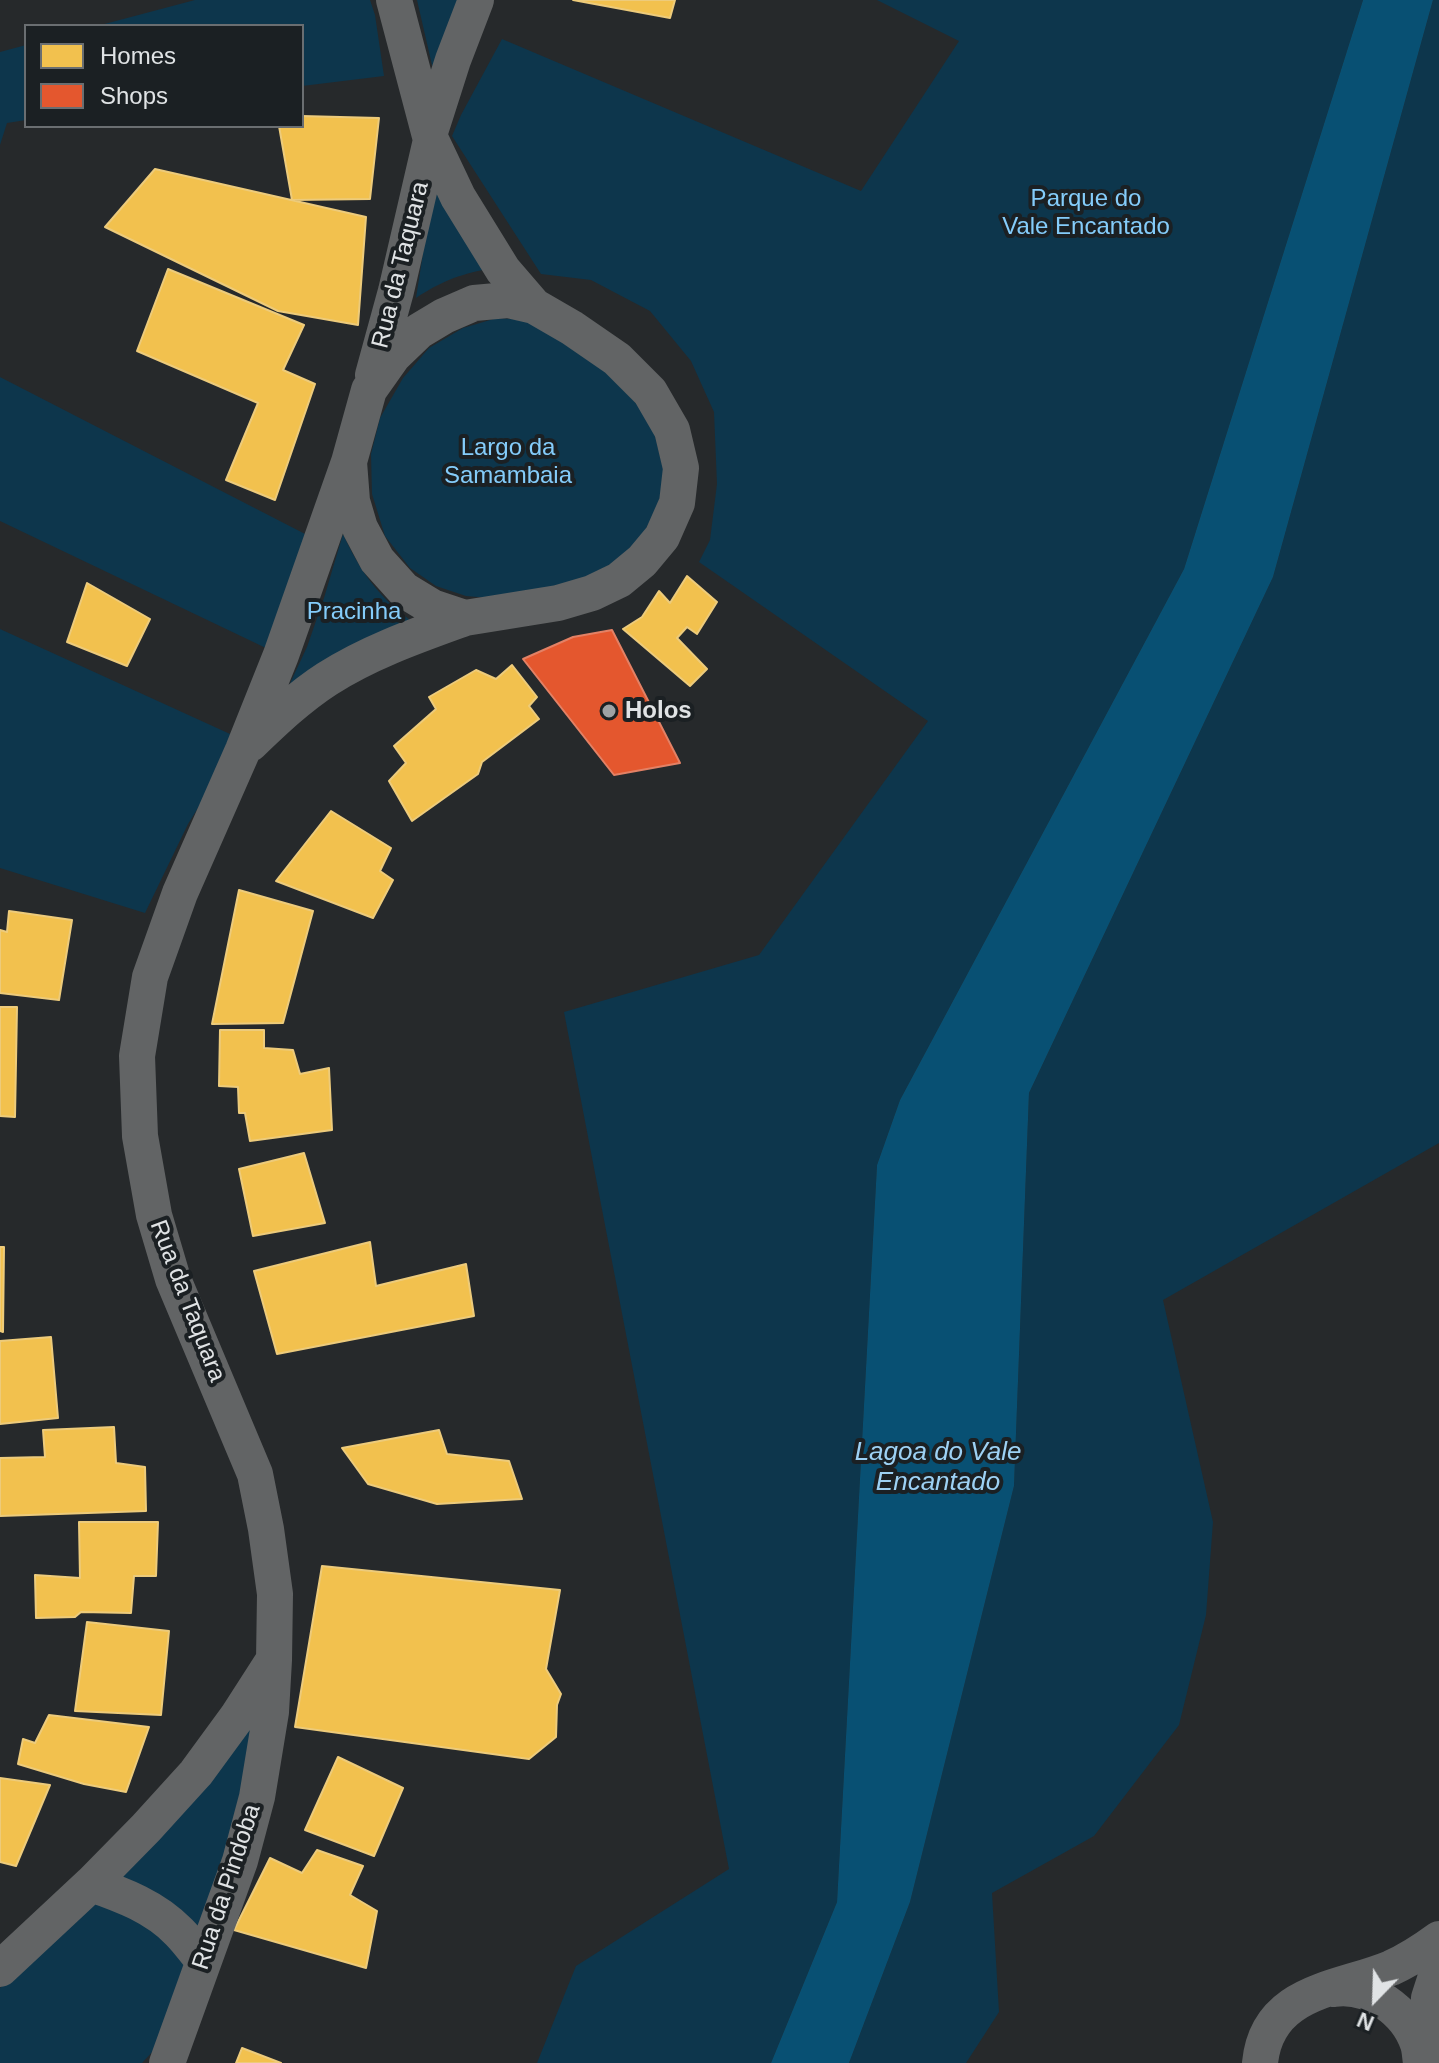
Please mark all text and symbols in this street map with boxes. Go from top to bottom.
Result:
legend [24,24,304,128]
text: Homes [100,42,176,69]
text: Shops [100,82,168,109]
street label: Rua da Taquara [366,179,436,351]
park label: Parque do Vale Encantado [1002,185,1170,241]
park label: Largo da Samambaia [444,434,572,490]
park label: Pracinha [307,598,401,626]
place label: Holos [625,697,692,725]
marker: Holos [600,702,618,720]
street label: Rua da Taquara [143,1216,231,1386]
water label: Lagoa do Vale Encantado [855,1437,1021,1498]
street label: Rua da Pindoba [187,1801,267,1973]
north arrow [1335,1959,1415,2039]
text: N [1353,2007,1378,2036]

